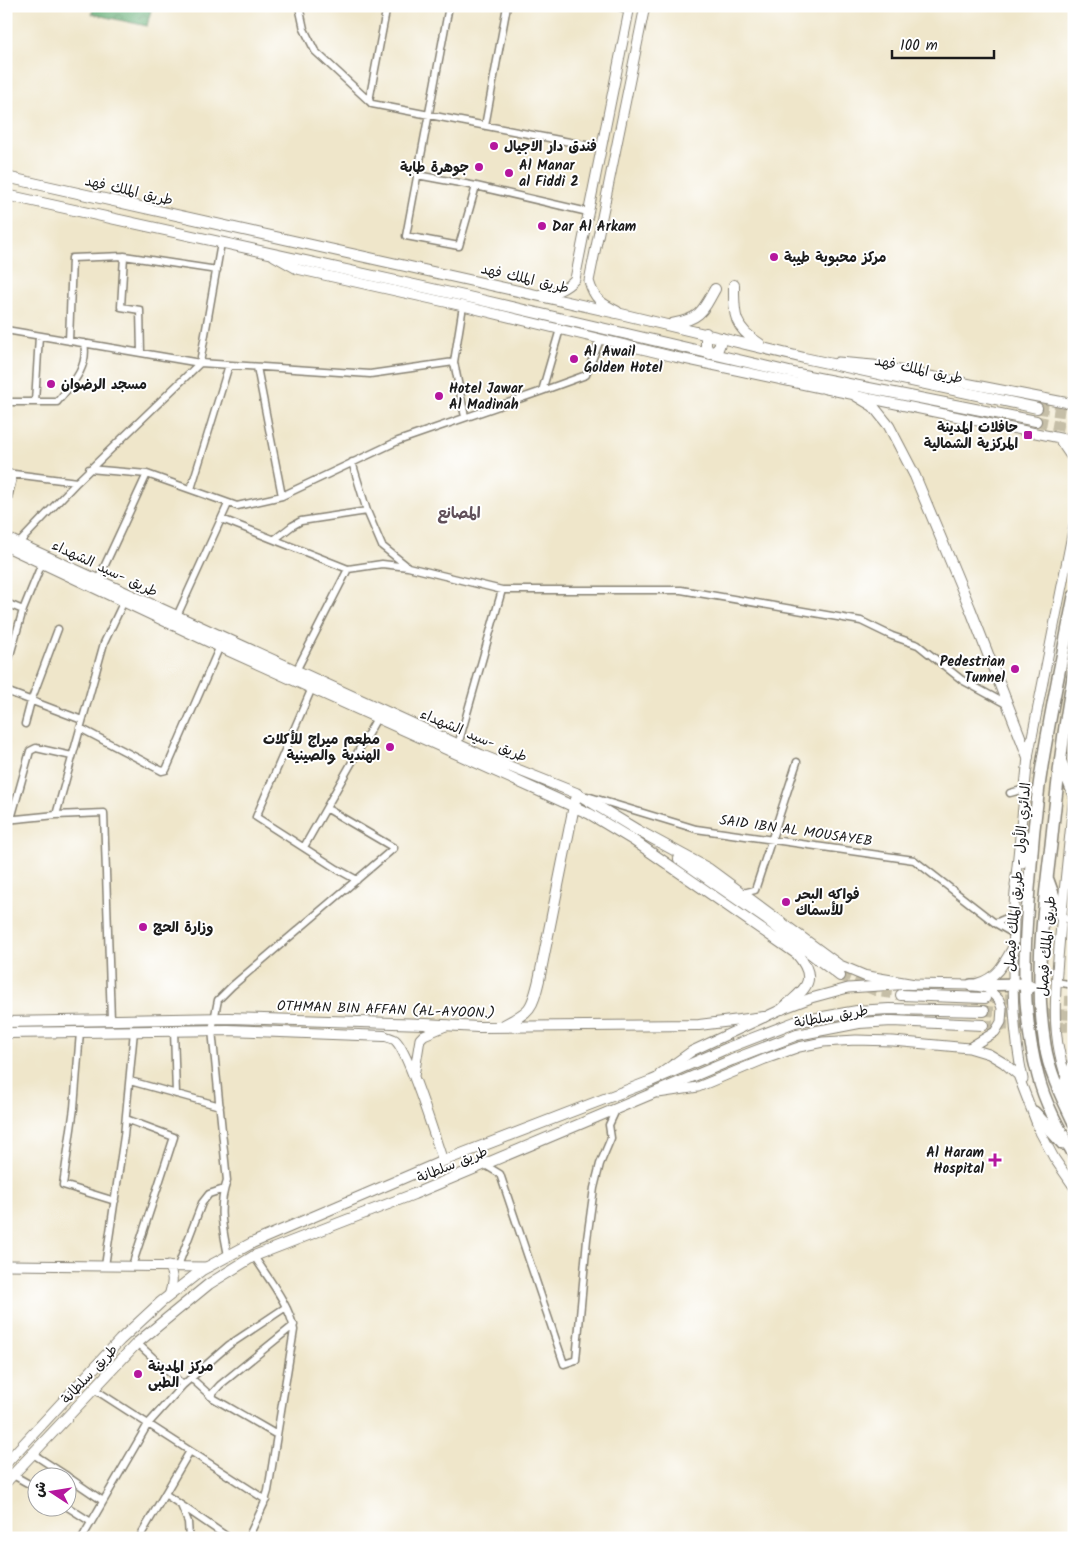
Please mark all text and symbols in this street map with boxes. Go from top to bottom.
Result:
scale bar [892,28,995,60]
text: 100 m [900,34,938,58]
place label: فندق دار الاجيال [504,136,597,158]
marker: فندق دار الاجيال [488,140,500,152]
place label: Al Manar al Fiddi 2 [519,155,579,193]
place label: جوهرة طابة [400,157,469,179]
marker: جوهرة طابة [473,161,485,173]
marker: Al Manar al Fiddi 2 [503,167,515,179]
street label: طريق الملك فهد [83,170,175,212]
place label: Dar Al Arkam [552,216,637,238]
marker: Dar Al Arkam [536,220,548,232]
place label: مركز محبوبة طيبة [784,247,886,269]
marker: مركز محبوبة طيبة [768,251,780,263]
street label: طريق الملك فهد [479,258,571,300]
place label: Al Awail Golden Hotel [584,341,663,379]
street label: طريق الملك فهد [873,350,965,390]
marker: Al Awail Golden Hotel [568,353,580,365]
place label: مسجد الرضوان [61,374,147,396]
marker: مسجد الرضوان [45,378,57,390]
place label: Hotel Jawar Al Madinah [449,378,524,416]
marker: Hotel Jawar Al Madinah [433,390,445,402]
place label: حافلات المدينة المركزية الشمالية [924,417,1018,455]
marker: حافلات المدينة المركزية الشمالية [1022,429,1034,441]
district label: المصانع [437,502,481,526]
street label: طريق -سيد الشهداء [48,535,161,603]
place label: Pedestrian Tunnel [940,651,1005,689]
marker: Pedestrian Tunnel [1009,663,1021,675]
street label: طريق -سيد الشهداء [417,703,531,768]
place label: مطعم ميراج للأكلات الهندية والصينية [263,729,380,767]
marker: مطعم ميراج للأكلات الهندية والصينية [384,741,396,753]
street label: الدائري الأول - طريق الملك فيصل [999,781,1037,973]
street label: SAID IBN AL MOUSAYEB [718,809,874,853]
place label: فواكه البحر للأسماك [794,884,860,922]
street label: طريق الملك فيصل [1032,895,1062,997]
marker: فواكه البحر للأسماك [780,896,792,908]
place label: وزارة الحج [153,917,213,939]
marker: وزارة الحج [137,921,149,933]
street label: OTHMAN BIN AFFAN (AL-AYOON.) [277,995,495,1025]
street label: طريق سلطانة [792,1000,870,1034]
street label: طريق سلطانة [414,1141,491,1189]
place label: Al Haram Hospital [926,1142,985,1180]
marker: Al Haram Hospital [988,1153,1002,1167]
street label: طريق سلطانة [56,1340,123,1410]
place label: مرکز المدینة الطبی [148,1356,213,1394]
marker: مرکز المدینة الطبی [132,1368,144,1380]
north arrow [28,1466,78,1516]
text: ش [28,1480,53,1499]

